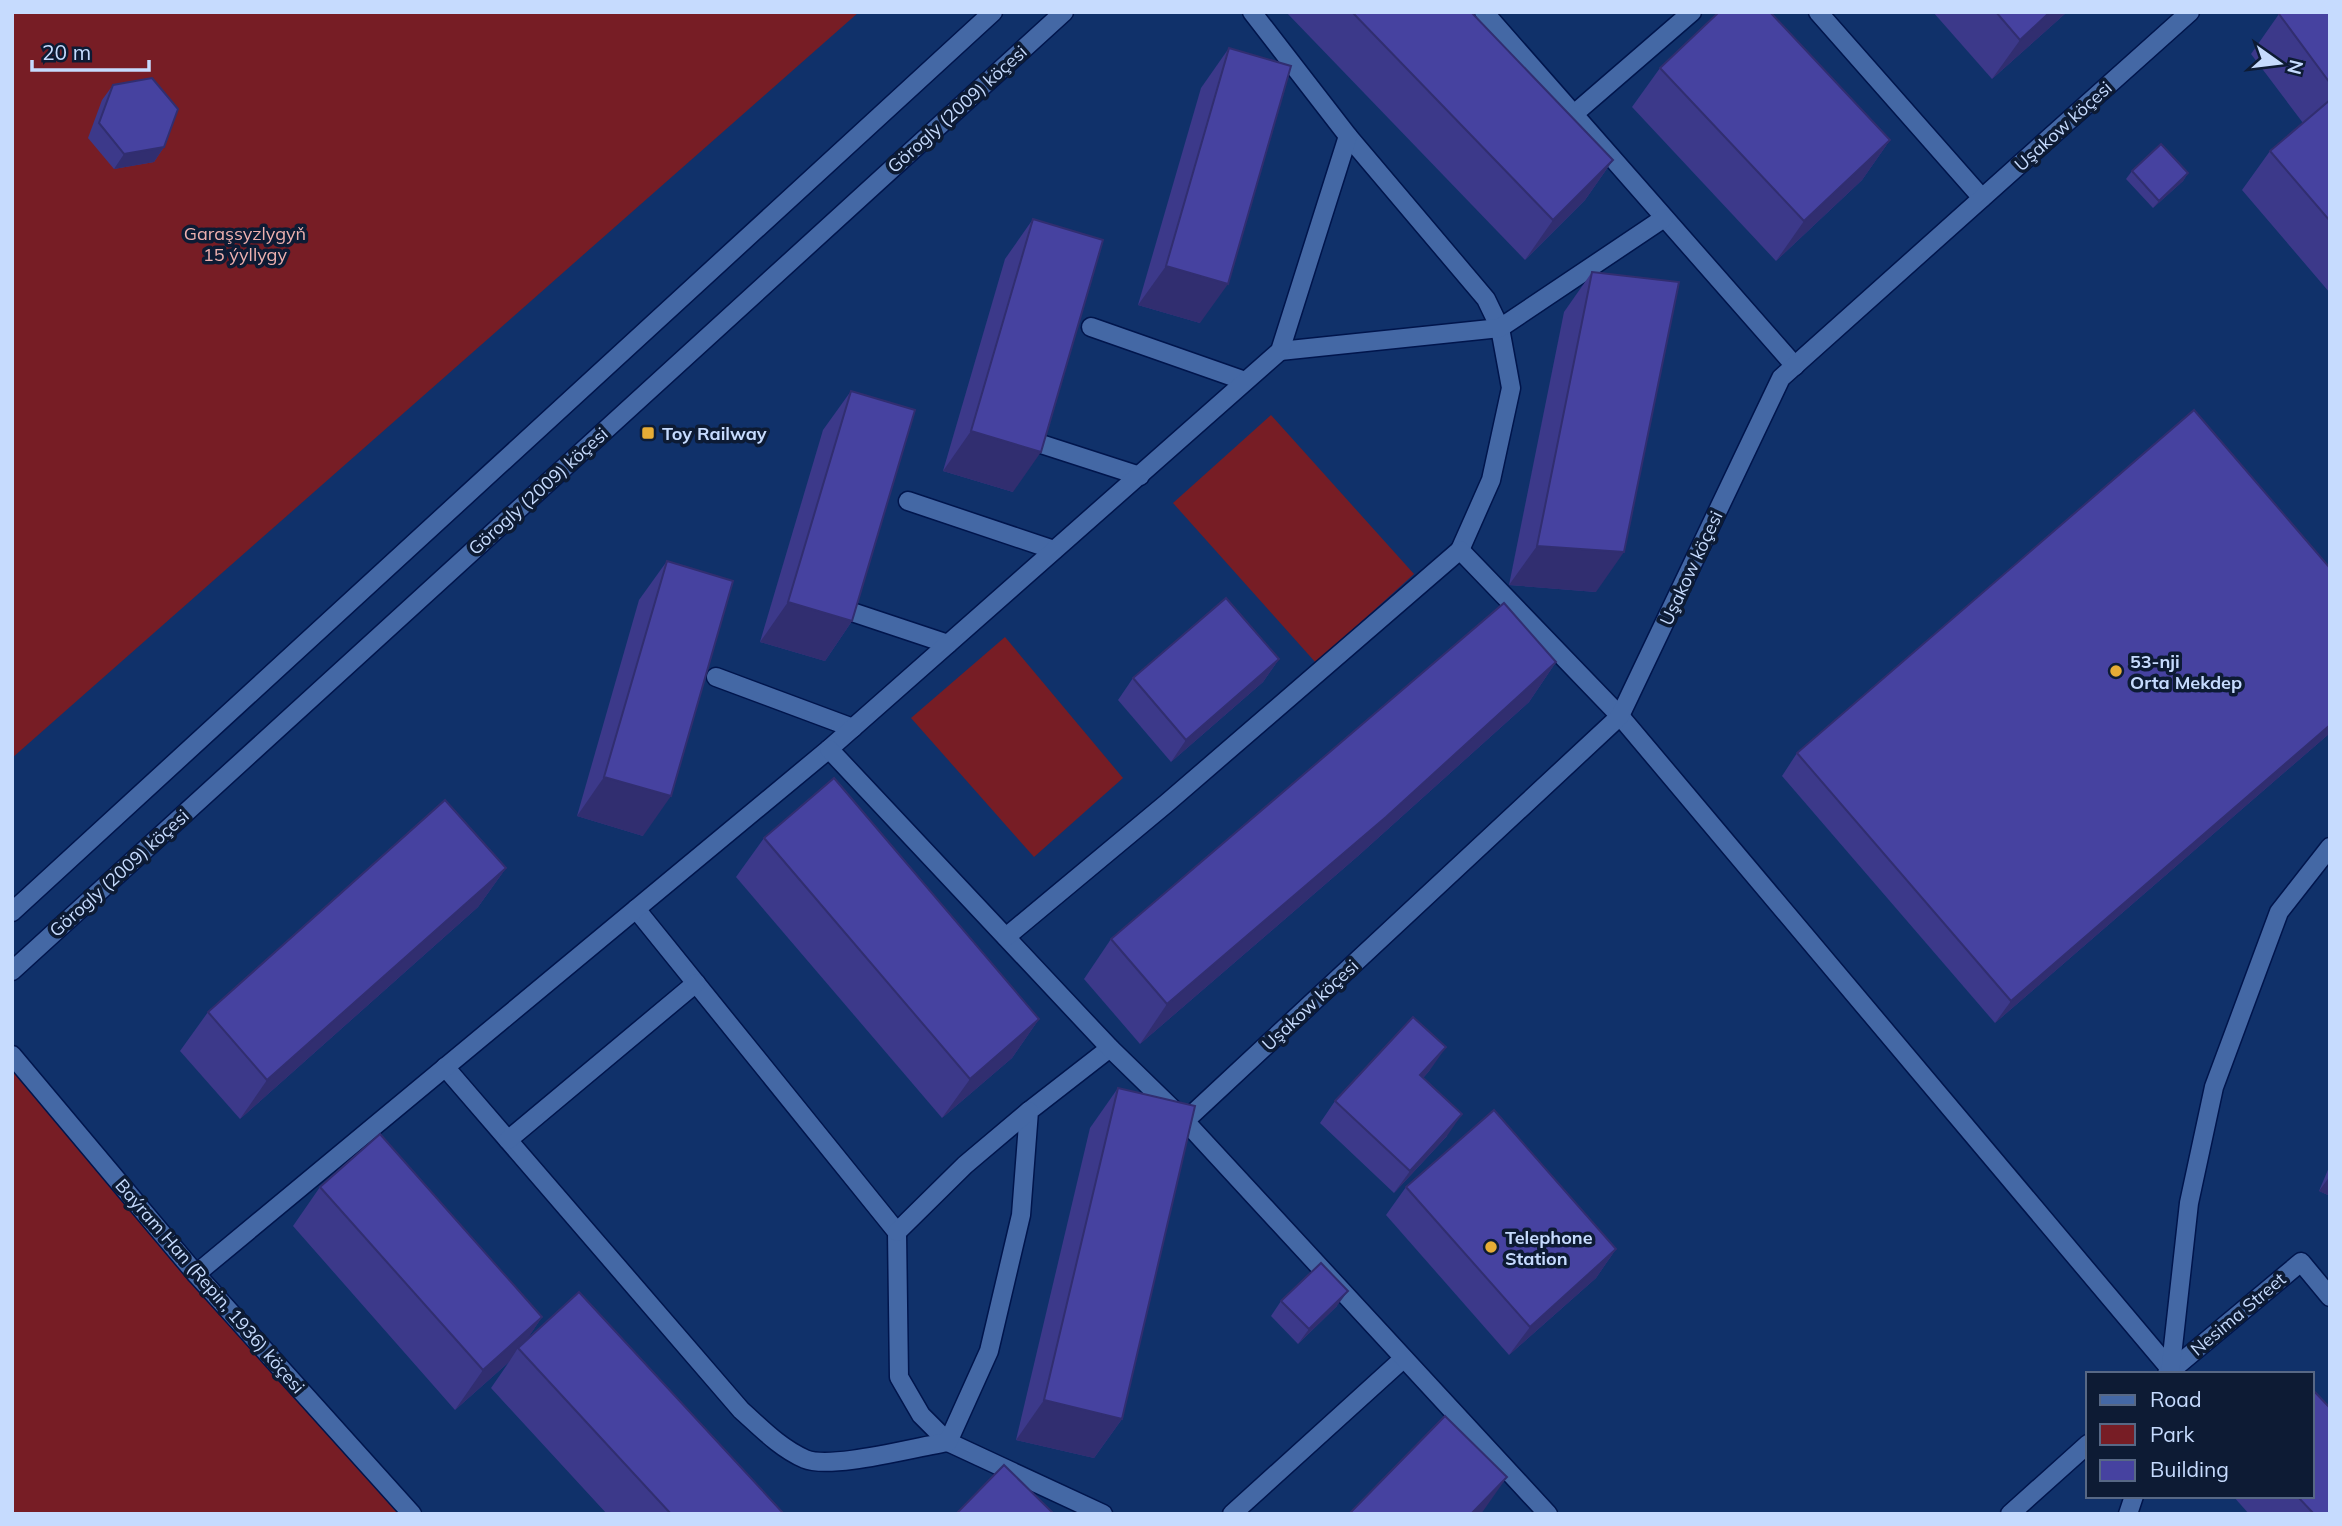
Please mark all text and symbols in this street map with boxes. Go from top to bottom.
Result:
scale bar [32,28,149,72]
north arrow [2244,28,2314,98]
text: 20 m [42,39,91,65]
street label: Görogly (2009) köçesi [882,40,1032,178]
text: N [2282,57,2309,77]
street label: Uşakow köçesi [2009,76,2117,176]
park label: Garaşsyzlygyň 15 ýyllygy [184,222,306,266]
street label: Görogly (2009) köçesi [463,422,613,560]
place label: Toy Railway [662,422,767,445]
marker: Toy Railway [640,425,656,441]
street label: Uşakow köçesi [1654,507,1728,629]
place label: 53-nji Orta Mekdep [2130,650,2242,694]
marker: 53-nji Orta Mekdep [2108,663,2124,679]
street label: Görogly (2009) köçesi [44,804,194,942]
street label: Uşakow köçesi [1257,954,1363,1056]
street label: Baýram Han (Repin, 1936) köçesi [110,1174,310,1398]
place label: Telephone Station [1505,1226,1593,1270]
marker: Telephone Station [1483,1239,1499,1255]
street label: Nesima Street [2186,1267,2290,1361]
legend [2086,1372,2314,1498]
text: Road [2150,1386,2201,1412]
text: Park [2150,1421,2194,1447]
text: Building [2150,1456,2229,1482]

